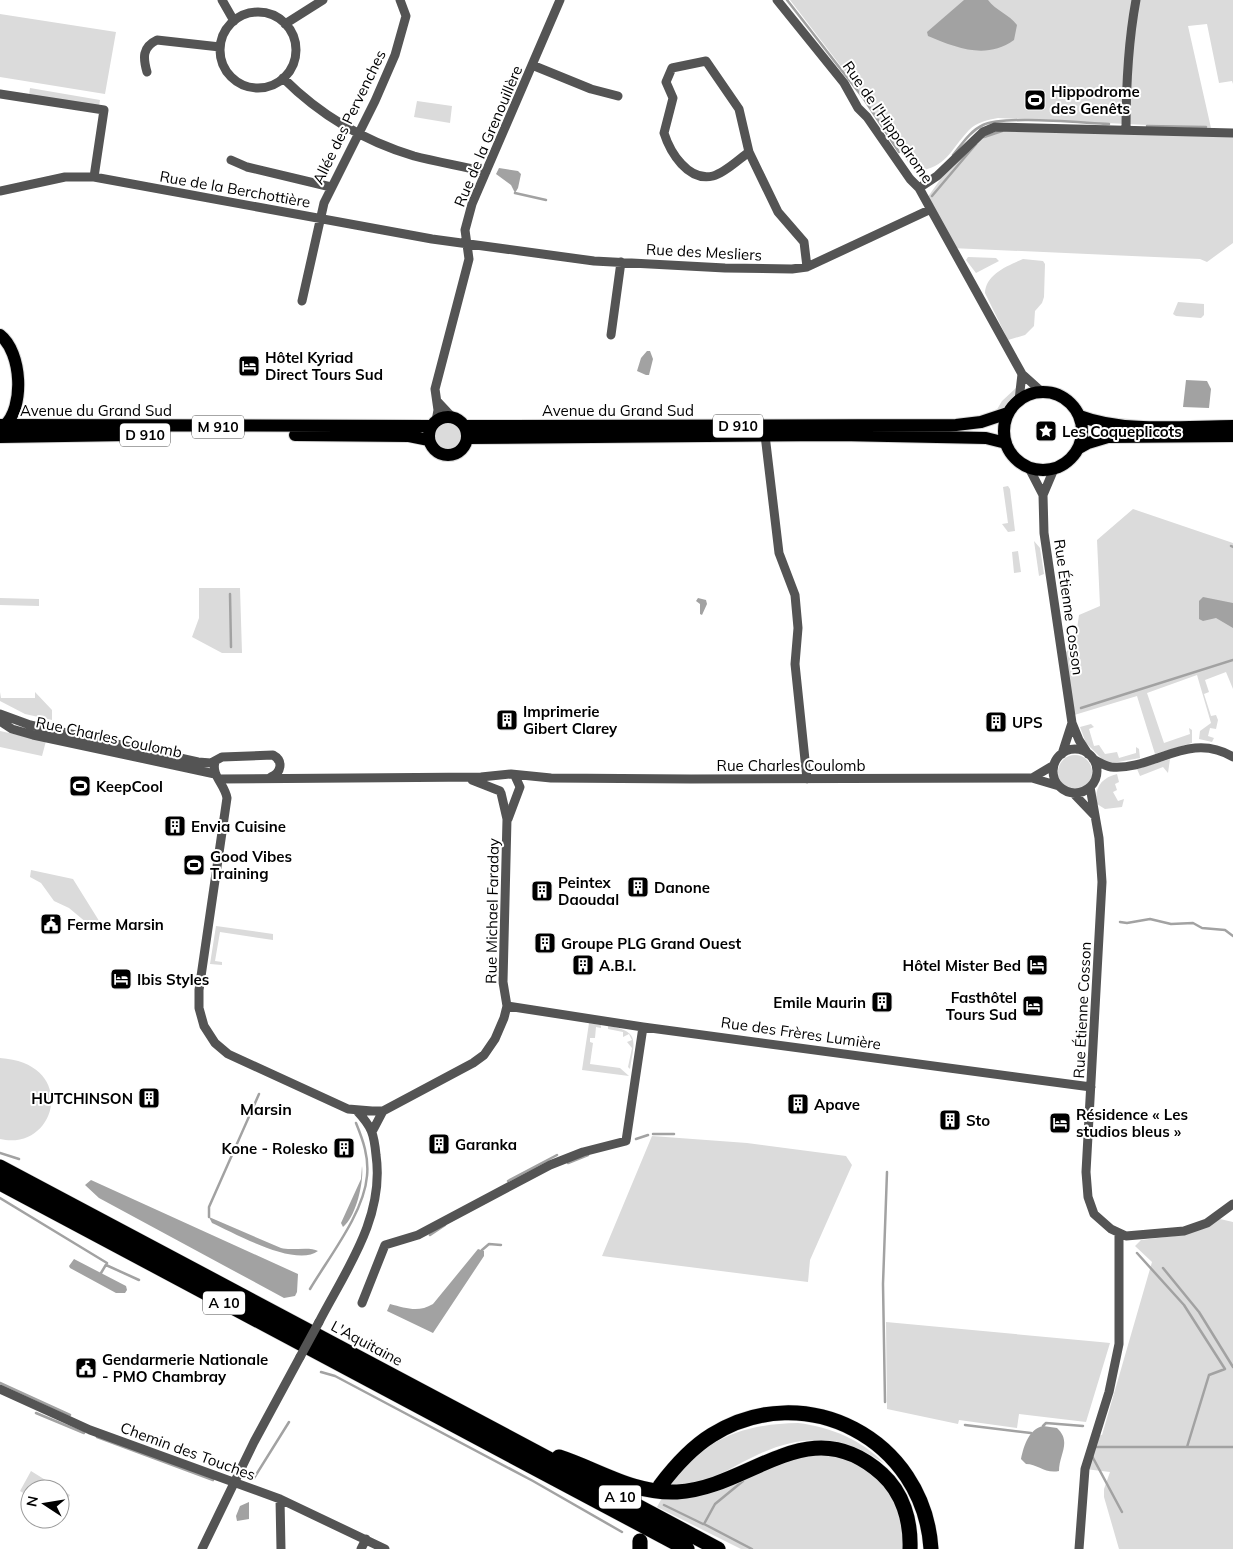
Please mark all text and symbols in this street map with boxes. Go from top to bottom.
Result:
street label: Allée des Pervenches [308,47,390,187]
street label: Rue de l'Hippodrome [839,57,937,187]
street label: Rue de la Grenouillère [450,63,526,209]
place label: Hippodrome des Genêts [1051,82,1140,118]
sports icon: Hippodrome des Genêts [1023,88,1047,112]
street label: Rue de la Berchottière [158,166,312,212]
street label: Rue des Mesliers [645,239,763,265]
place label: Hôtel Kyriad Direct Tours Sud [265,348,383,384]
hotel icon: Hôtel Kyriad Direct Tours Sud [237,354,261,378]
street label: Avenue du Grand Sud [20,401,172,420]
street label: Avenue du Grand Sud [542,401,694,420]
road number: D 910 [713,414,763,438]
road number: M 910 [192,416,244,438]
place icon: Les Coqueplicots [1034,419,1058,443]
place label: Les Coqueplicots [1062,422,1182,441]
road number: D 910 [120,424,170,446]
street label: Rue Étienne Cosson [1050,538,1088,676]
place label: Imprimerie Gibert Clarey [523,702,618,738]
building icon: Imprimerie Gibert Clarey [495,708,519,732]
building icon: UPS [984,710,1008,734]
street label: Rue Charles Coulomb [34,712,184,762]
place label: UPS [1012,713,1043,732]
street label: Rue Charles Coulomb [717,756,865,775]
sports icon: KeepCool [68,774,92,798]
place label: KeepCool [96,777,163,796]
building icon: Envia Cuisine [163,814,187,838]
place label: Envia Cuisine [191,817,286,836]
street label: Rue Michael Faraday [481,838,503,984]
place label: Good Vibes Training [210,847,292,883]
sports icon: Good Vibes Training [182,853,206,877]
place label: Peintex Daoudal [558,873,619,909]
building icon: Danone [626,875,650,899]
place label: Danone [654,878,710,897]
building icon: Peintex Daoudal [530,879,554,903]
public building icon: Ferme Marsin [39,912,63,936]
place label: Ferme Marsin [67,915,164,934]
building icon: Groupe PLG Grand Ouest [533,931,557,955]
place label: Groupe PLG Grand Ouest [561,934,741,953]
street label: Rue Étienne Cosson [1069,941,1095,1079]
building icon: A.B.I. [571,953,595,977]
hotel icon: Hôtel Mister Bed [1025,953,1049,977]
place label: A.B.I. [599,956,636,975]
place label: Hôtel Mister Bed [903,956,1021,975]
hotel icon: Ibis Styles [109,967,133,991]
place label: Ibis Styles [137,970,209,989]
place label: Fasthôtel Tours Sud [946,988,1017,1024]
building icon: Emile Maurin [870,990,894,1014]
place label: Emile Maurin [773,993,866,1012]
hotel icon: Fasthôtel Tours Sud [1021,994,1045,1018]
street label: Rue des Frères Lumière [720,1012,882,1054]
building icon: HUTCHINSON [137,1086,161,1110]
place label: HUTCHINSON [31,1089,133,1108]
building icon: Apave [786,1092,810,1116]
place label: Apave [814,1095,860,1114]
district label: Marsin [240,1099,292,1119]
place label: Résidence « Les studios bleus » [1076,1105,1188,1141]
building icon: Sto [938,1108,962,1132]
place label: Sto [966,1111,990,1130]
hotel icon: Résidence « Les studios bleus » [1048,1111,1072,1135]
building icon: Garanka [427,1132,451,1156]
place label: Garanka [455,1135,517,1154]
building icon: Kone - Rolesko [332,1136,356,1160]
place label: Kone - Rolesko [221,1139,328,1158]
road number: A 10 [203,1292,245,1315]
street label: L'Aquitaine [328,1316,406,1370]
place label: Gendarmerie Nationale - PMO Chambray [102,1350,268,1386]
public building icon: Gendarmerie Nationale - PMO Chambray [74,1356,98,1380]
street label: Chemin des Touches [118,1418,258,1484]
north arrow [20,1479,70,1529]
road number: A 10 [599,1485,641,1508]
text: N [22,1494,42,1508]

